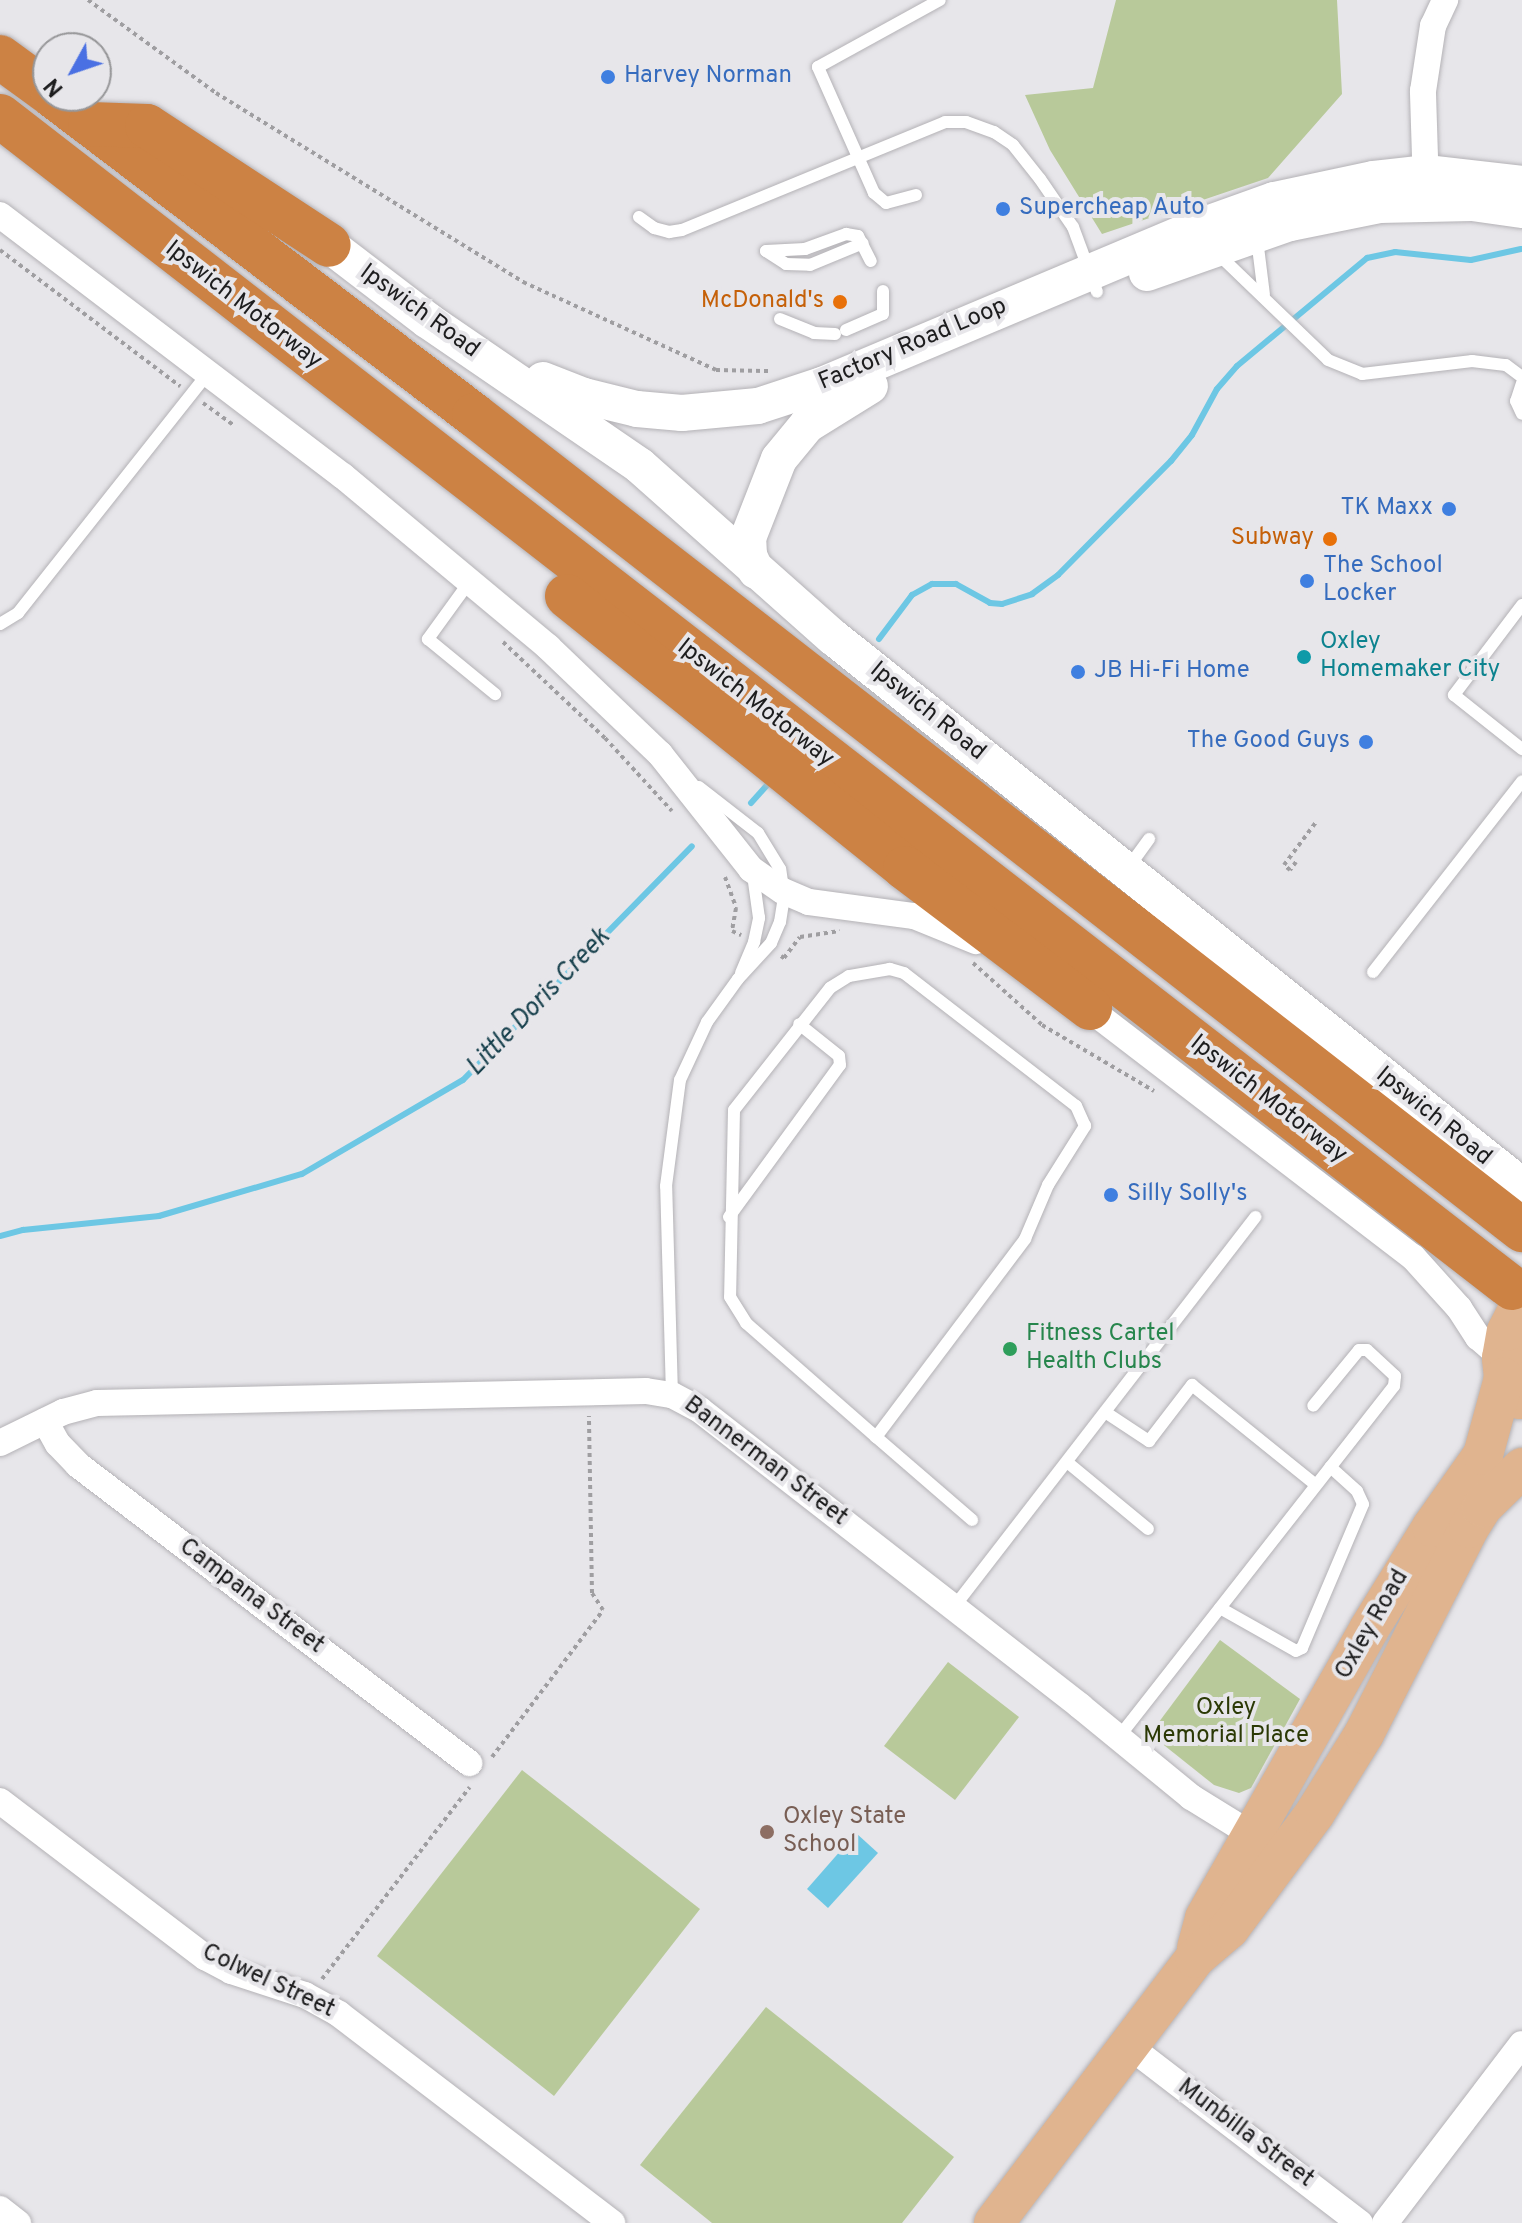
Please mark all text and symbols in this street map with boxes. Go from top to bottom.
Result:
north arrow [32,32,112,112]
place label: Harvey Norman [624,63,792,91]
marker: Harvey Norman [599,68,617,86]
text: N [39,72,70,101]
place label: Supercheap Auto [1019,195,1206,223]
marker: Supercheap Auto [994,200,1012,218]
street label: Ipswich Motorway [159,236,327,376]
street label: Ipswich Road [353,259,485,365]
place label: McDonald's [701,288,824,316]
street label: Factory Road Loop [815,292,1011,398]
marker: McDonald's [831,293,849,311]
place label: TK Maxx [1341,495,1433,523]
marker: TK Maxx [1440,500,1458,518]
place label: Subway [1231,525,1314,553]
marker: Subway [1321,530,1339,548]
place label: The School Locker [1323,553,1443,609]
marker: The School Locker [1298,572,1316,590]
place label: Oxley Homemaker City [1320,629,1500,685]
street label: Ipswich Motorway [671,634,839,774]
marker: Oxley Homemaker City [1295,648,1313,666]
street label: Ipswich Road [863,656,991,768]
place label: JB Hi-Fi Home [1094,658,1250,686]
marker: JB Hi-Fi Home [1069,663,1087,681]
place label: The Good Guys [1187,728,1350,756]
marker: The Good Guys [1357,733,1375,751]
water label: Little Doris Creek [461,923,617,1083]
street label: Ipswich Motorway [1184,1030,1352,1170]
street label: Ipswich Road [1369,1061,1497,1173]
place label: Silly Solly's [1127,1181,1247,1209]
marker: Silly Solly's [1102,1186,1120,1204]
place label: Fitness Cartel Health Clubs [1026,1321,1175,1377]
marker: Fitness Cartel Health Clubs [1001,1340,1019,1358]
street label: Bannerman Street [677,1391,853,1533]
street label: Campana Street [173,1533,329,1661]
street label: Oxley Road [1330,1565,1416,1685]
park label: Oxley Memorial Place [1143,1695,1309,1751]
place label: Oxley State School [783,1804,906,1860]
marker: Oxley State School [758,1823,776,1841]
street label: Colwel Street [197,1939,339,2025]
street label: Munbilla Street [1171,2073,1319,2195]

